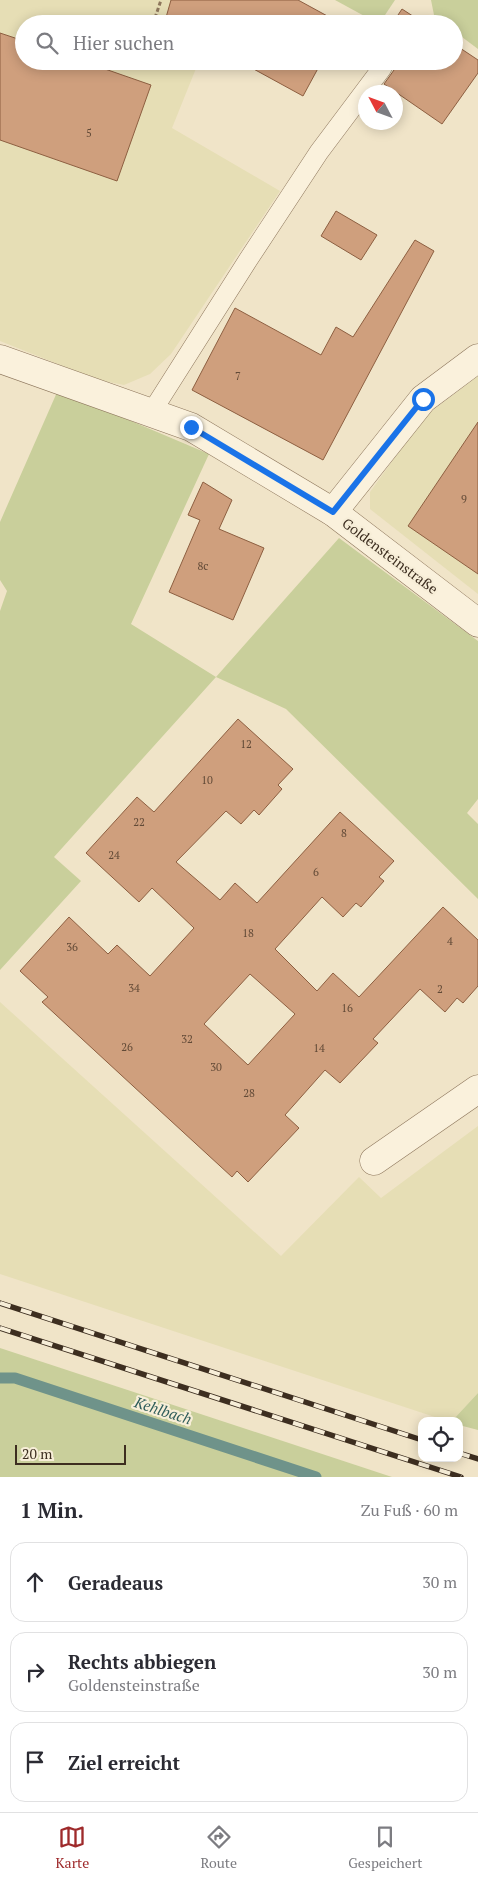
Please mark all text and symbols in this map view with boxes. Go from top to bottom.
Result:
search box [15,15,463,70]
icon: search [33,29,61,57]
text: Hier suchen [73,30,174,55]
north arrow [358,85,403,130]
house number: 5 [86,126,92,140]
house number: 7 [235,369,241,383]
route start [412,388,435,411]
route end [180,416,203,439]
house number: 9 [461,492,467,506]
street label: Goldensteinstraße [339,513,442,598]
house number: 8c [198,559,209,573]
house number: 12 [240,737,252,751]
house number: 10 [201,773,213,787]
house number: 22 [133,815,145,829]
house number: 8 [341,826,347,840]
house number: 24 [108,848,120,862]
house number: 6 [313,865,319,879]
house number: 18 [242,926,254,940]
house number: 4 [447,934,453,948]
house number: 36 [66,940,78,954]
house number: 34 [128,981,140,995]
house number: 2 [437,982,443,996]
house number: 16 [341,1001,353,1015]
house number: 32 [181,1032,193,1046]
house number: 26 [121,1040,133,1054]
house number: 14 [313,1041,325,1055]
house number: 30 [210,1060,222,1074]
house number: 28 [243,1086,255,1100]
water label: Kehlbach [131,1391,194,1429]
map controls [418,1417,463,1462]
button: locate [418,1417,463,1462]
scale bar [15,1442,126,1465]
text: 20 m [22,1444,52,1463]
text: 1 Min. [20,1496,84,1524]
text: Zu Fuß · 60 m [361,1499,458,1521]
icon: ahead [21,1568,49,1596]
text: Geradeaus [68,1570,163,1595]
text: 30 m [422,1571,457,1593]
text: Rechts abbiegen [68,1649,216,1674]
icon: right [21,1658,49,1686]
text: 30 m [422,1661,457,1683]
text: Goldensteinstraße [68,1674,200,1696]
icon: arrive [21,1748,49,1776]
text: Ziel erreicht [68,1750,180,1775]
tab: Karte [56,1823,89,1872]
tab: Route [200,1823,237,1872]
tab: Gespeichert [348,1823,422,1872]

